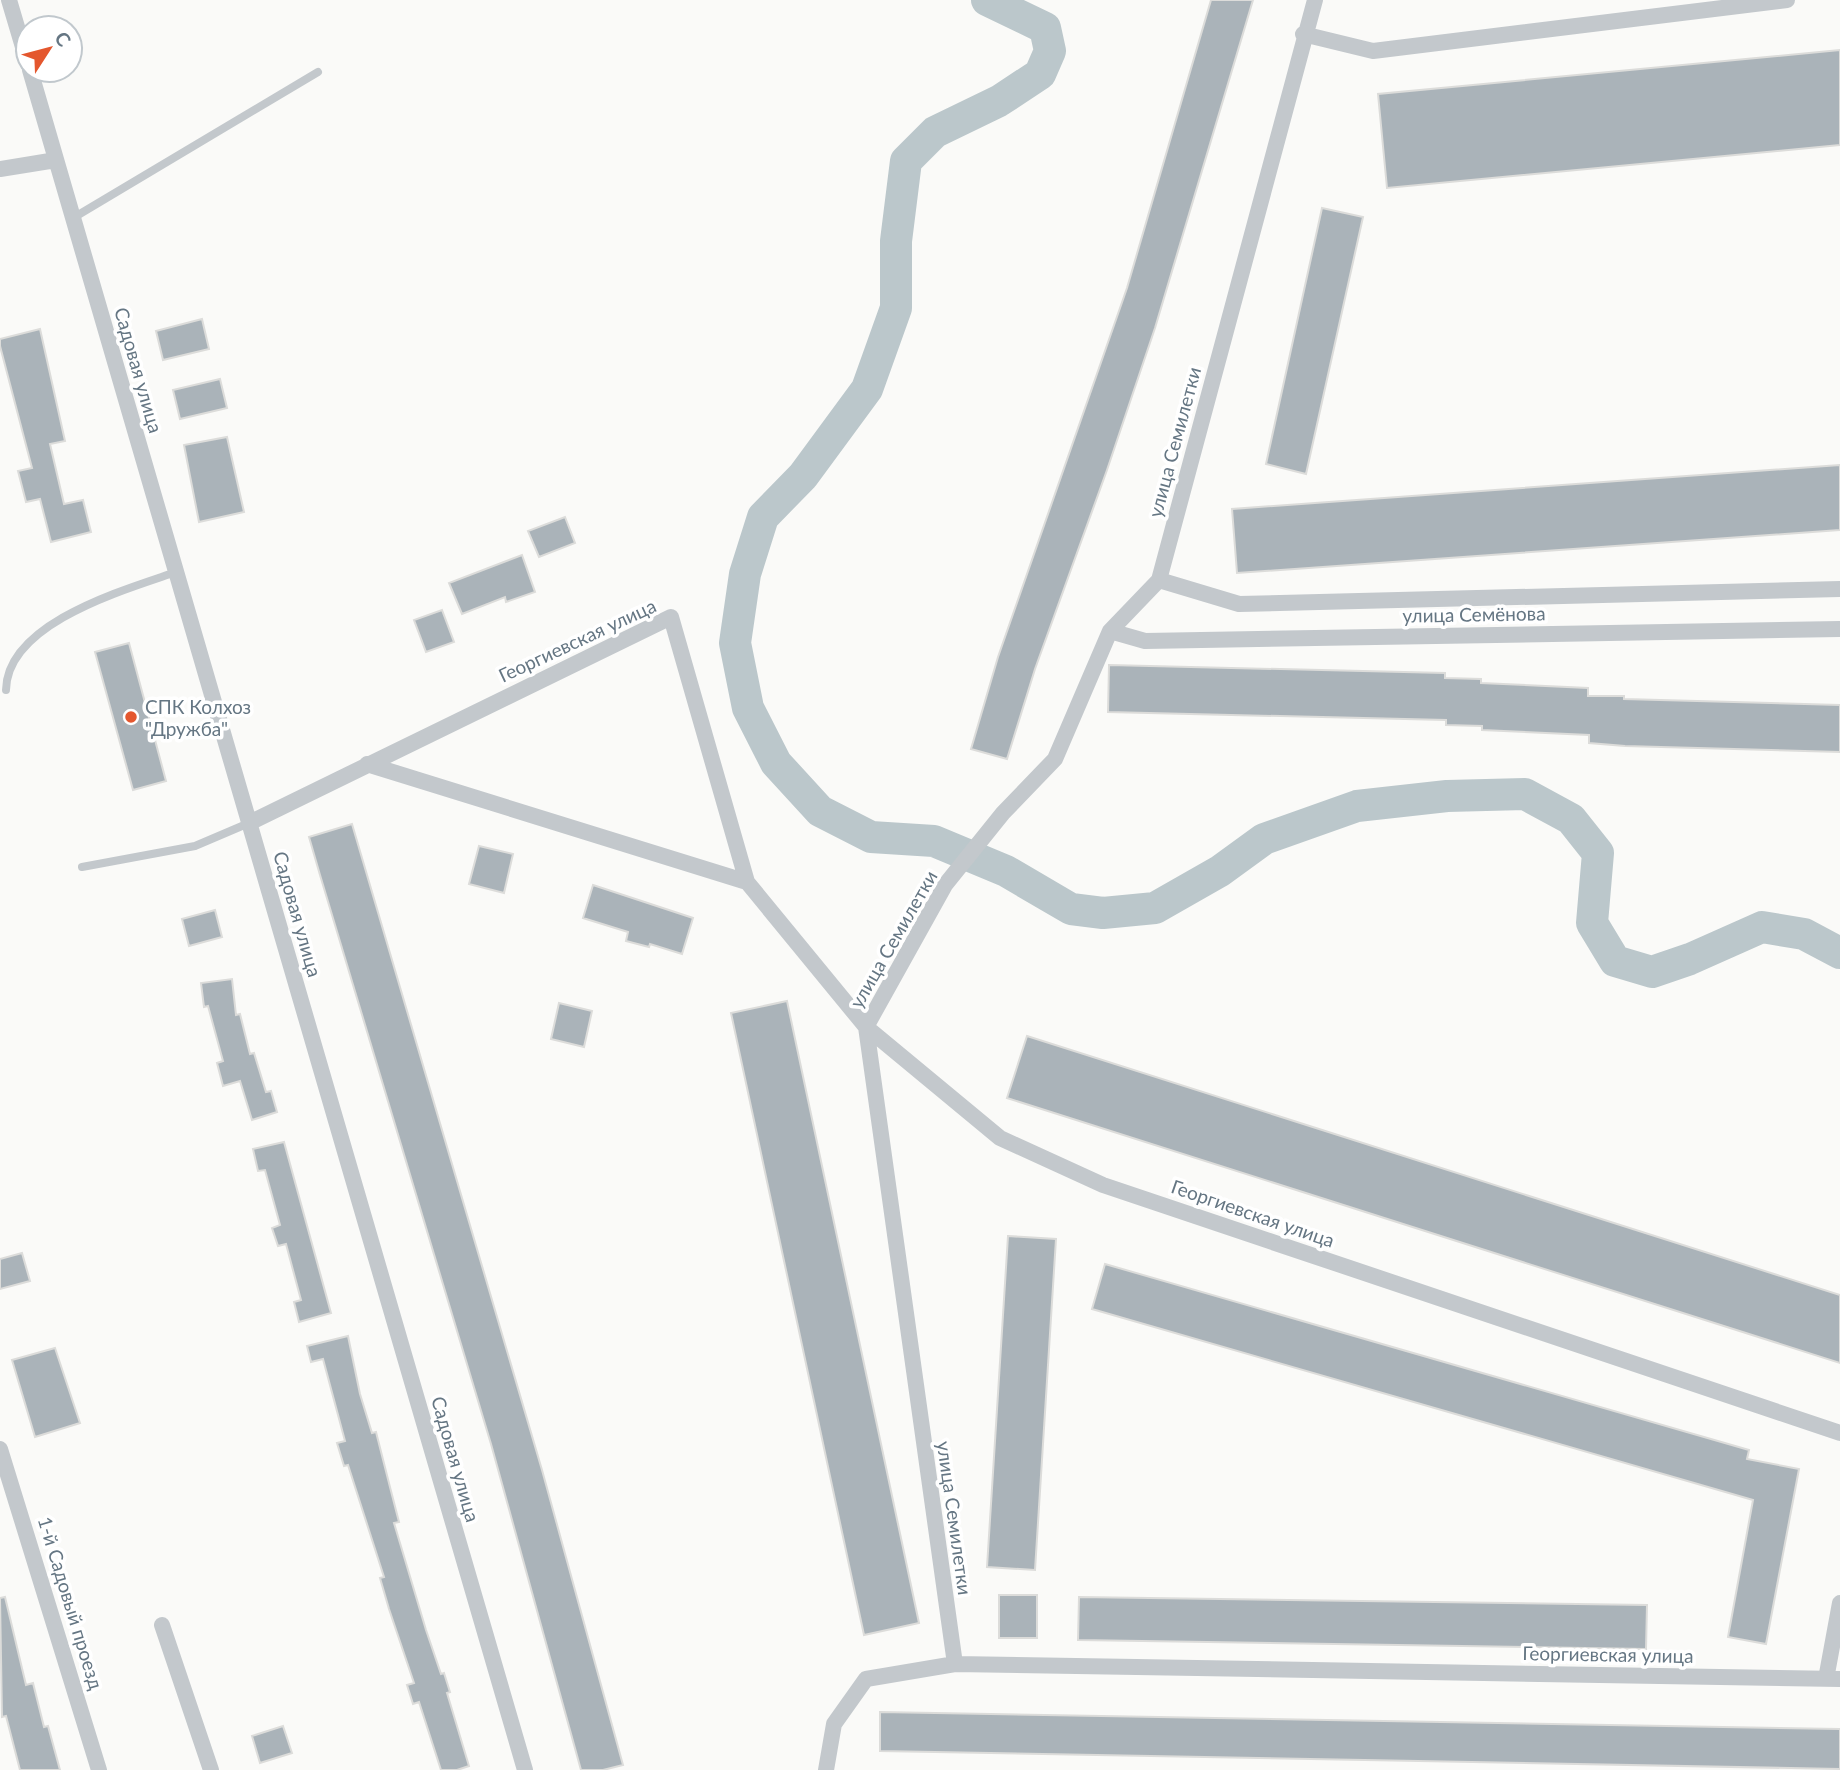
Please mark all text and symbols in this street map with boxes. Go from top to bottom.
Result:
north arrow [14,14,84,84]
text: С [50,27,76,51]
street label: Садовая улица [110,305,168,435]
street label: улица Семилетки [1143,364,1205,520]
street label: Георгиевская улица [495,593,659,687]
street label: улица Семёнова [1402,601,1546,627]
place label: СПК Колхоз "Дружба" [145,695,251,740]
marker: СПК Колхоз "Дружба" [123,709,139,725]
street label: Садовая улица [269,849,327,979]
street label: улица Семилетки [844,866,942,1012]
street label: Георгиевская улица [1168,1174,1338,1252]
street label: Садовая улица [427,1394,485,1524]
street label: улица Семилетки [933,1440,977,1596]
street label: 1-й Садовый проезд [34,1514,108,1693]
street label: Георгиевская улица [1522,1641,1694,1667]

